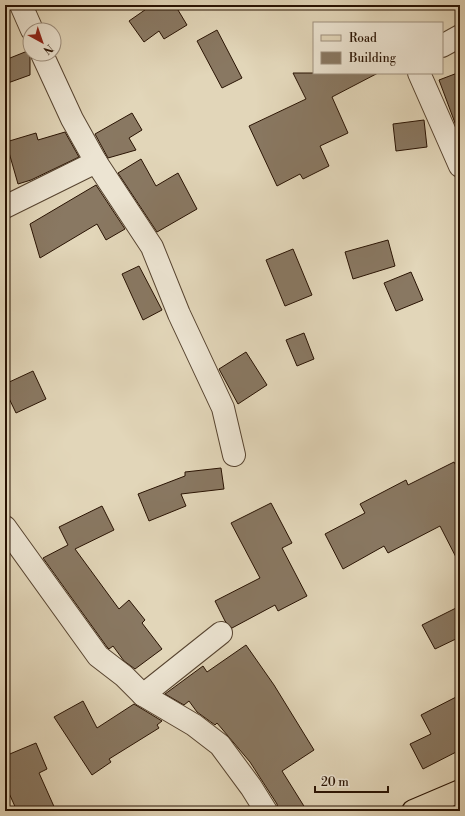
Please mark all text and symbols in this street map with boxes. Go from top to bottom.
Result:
north arrow [22,22,62,62]
legend [313,22,443,74]
text: Road [349,31,377,46]
text: N [40,41,56,57]
text: Building [348,51,397,66]
scale bar [315,768,388,794]
text: 20 m [321,775,349,790]

